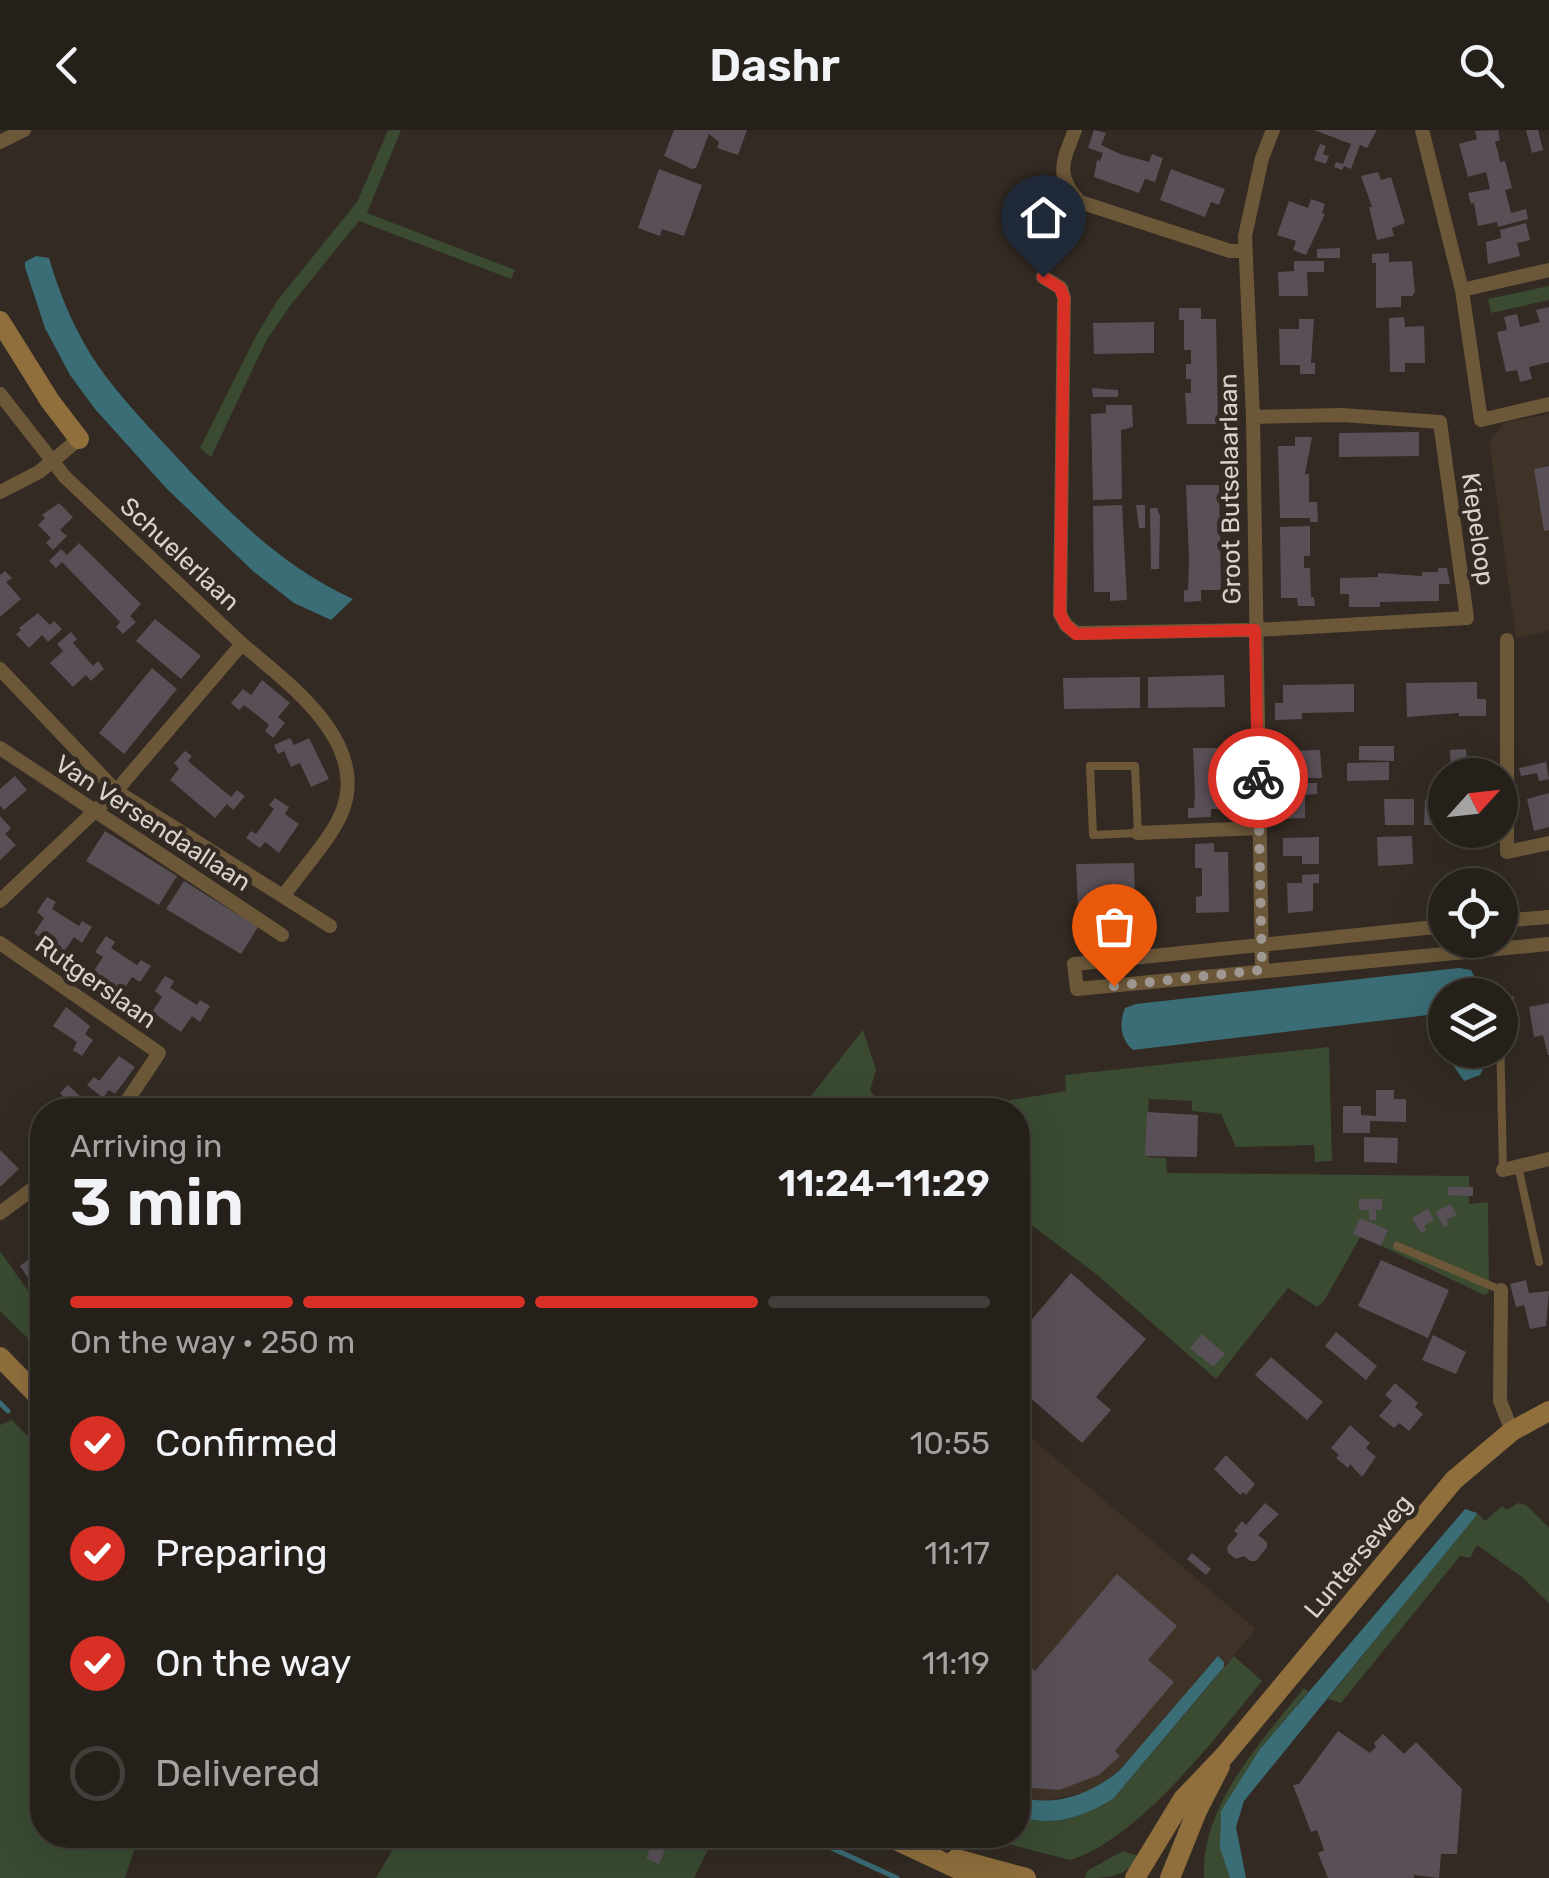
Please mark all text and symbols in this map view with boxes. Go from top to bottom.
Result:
icon: back [40,38,95,93]
icon: search [1454,38,1509,93]
text: Dashr [709,39,840,92]
pin [1001,175,1086,278]
icon: home [1016,190,1071,245]
street label: Groot Butselaarlaan [1213,373,1247,605]
street label: Kiepeloop [1456,471,1500,587]
street label: Schuelerlaan [115,492,245,616]
courier [1208,728,1308,828]
street label: Van Versendaallaan [50,749,256,897]
icon: bike [1231,751,1286,806]
north arrow [1428,758,1518,848]
map controls [1428,758,1518,1068]
button: locate [1428,868,1518,958]
pin [1072,884,1157,987]
icon: bag [1087,899,1142,954]
street label: Rutgerslaan [30,930,162,1034]
button: layers [1428,978,1518,1068]
text: Arriving in [70,1127,222,1165]
text: 11:24–11:29 [778,1160,990,1206]
text: 3 min [70,1164,244,1241]
text: On the way · 250 m [70,1323,355,1361]
icon: check [70,1416,125,1471]
text: Confirmed [155,1420,338,1466]
text: 10:55 [910,1424,990,1462]
street label: Lunterseweg [1298,1488,1418,1624]
icon: check [70,1526,125,1581]
text: Preparing [155,1530,328,1576]
text: 11:17 [924,1534,990,1572]
icon: check [70,1636,125,1691]
text: On the way [155,1640,351,1686]
text: 11:19 [922,1644,990,1682]
text: Delivered [155,1750,320,1796]

